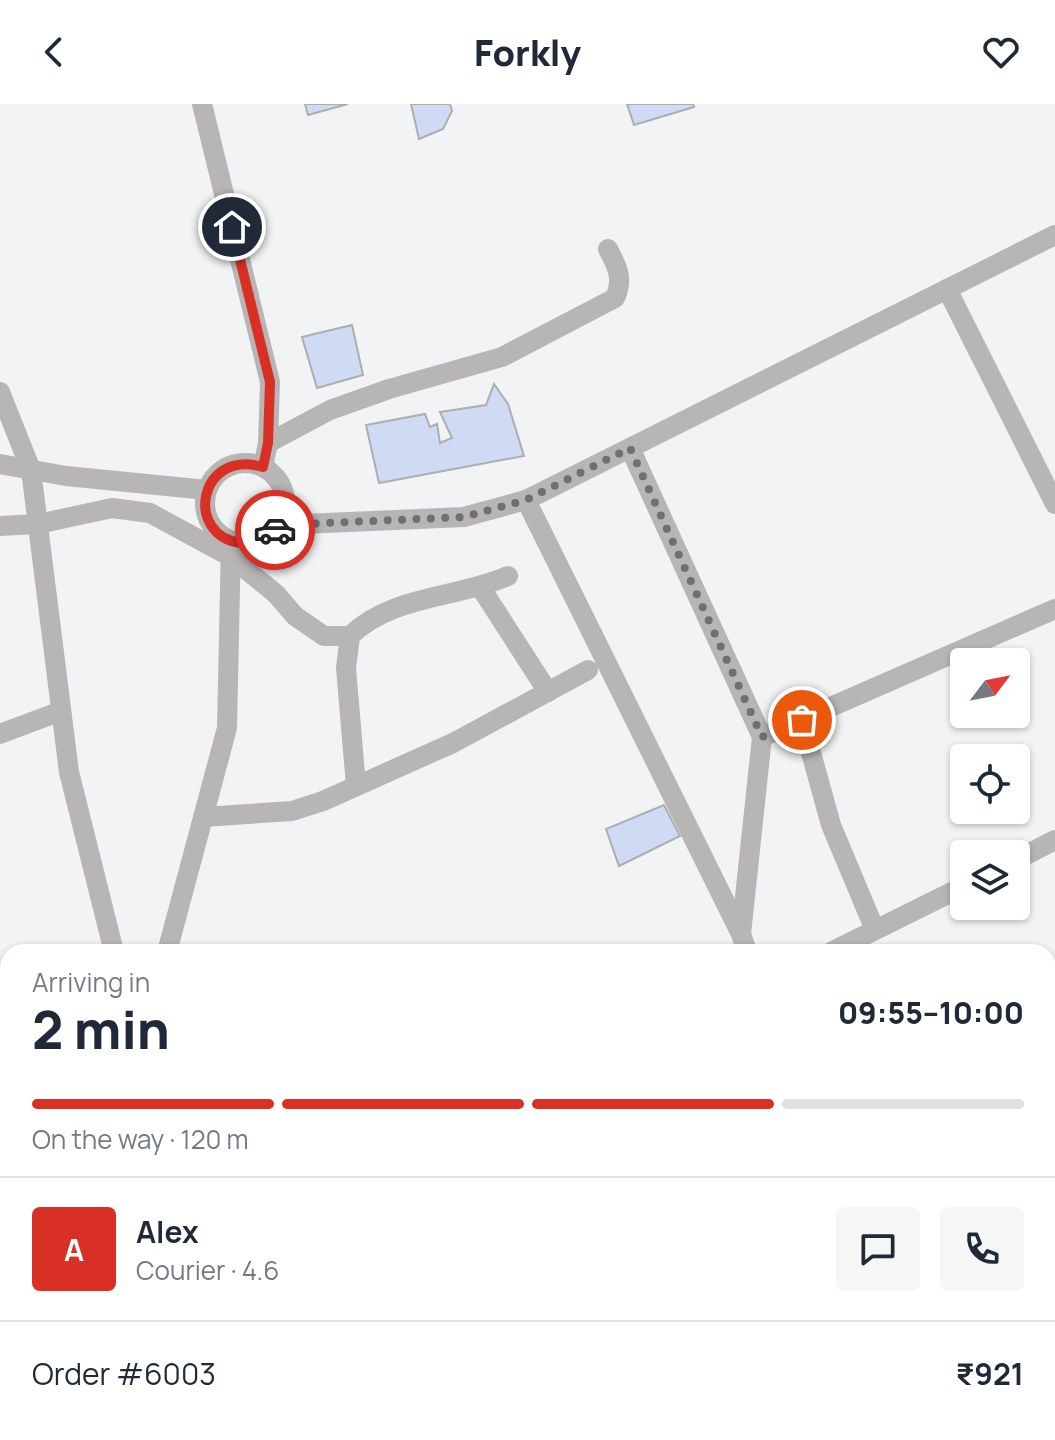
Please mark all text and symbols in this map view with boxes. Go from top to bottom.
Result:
text: Forkly [474,28,581,77]
icon: back [32,30,76,74]
icon: heart [979,30,1023,74]
pin [198,193,266,261]
icon: home [210,205,254,249]
courier [235,490,315,570]
icon: car [253,508,297,552]
north arrow [950,648,1030,728]
map controls [950,648,1030,920]
pin [768,686,836,754]
icon: bag [780,698,824,742]
button: locate [950,744,1030,824]
button: layers [950,840,1030,920]
text: Arriving in [32,964,150,1000]
text: 09:55–10:00 [838,992,1024,1033]
text: 2 min [32,994,170,1065]
text: On the way · 120 m [32,1121,249,1157]
button: chat [836,1207,920,1291]
button: phone [940,1207,1024,1291]
text: Alex [136,1211,199,1252]
text: A [64,1229,84,1270]
text: Courier · 4.6 [136,1252,279,1288]
text: Order #6003 [32,1353,216,1394]
text: ₹921 [956,1353,1024,1394]

